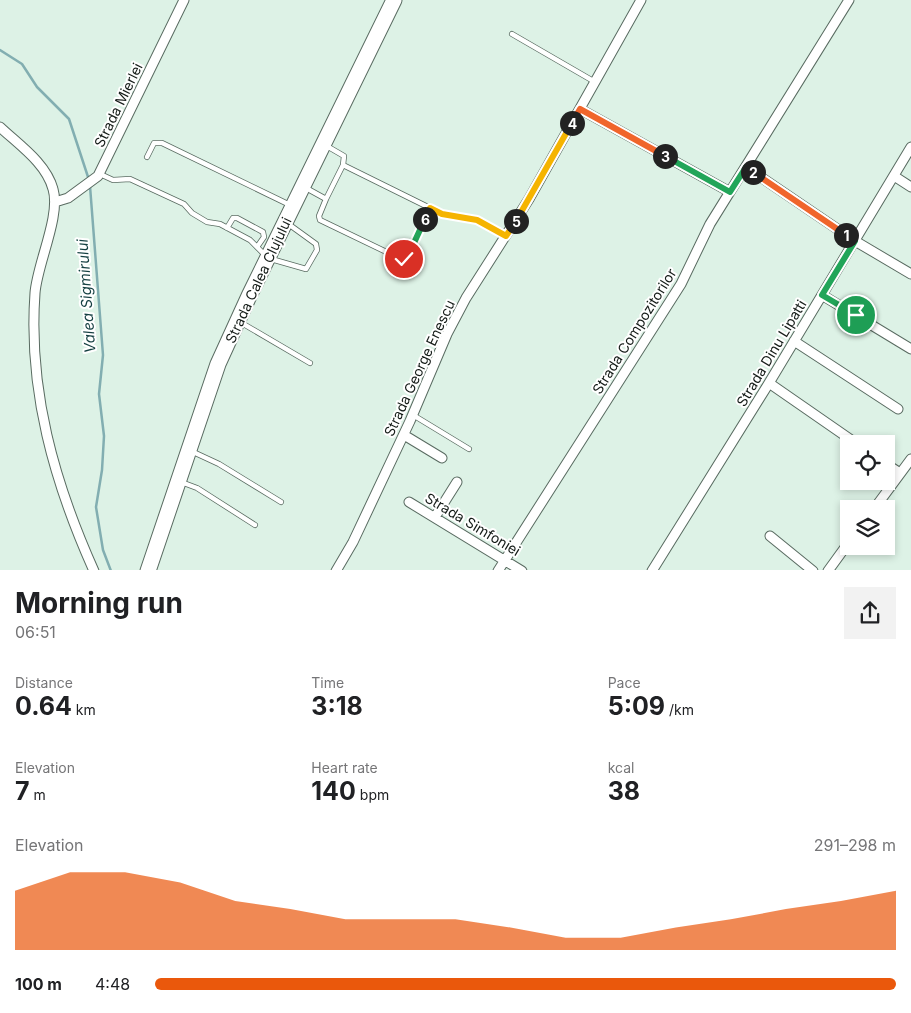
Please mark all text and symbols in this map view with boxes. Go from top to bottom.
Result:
street label: Strada Mierlei [90,60,146,150]
pin: 4 [560,110,584,136]
text: 4 [568,115,577,132]
pin: 3 [652,144,678,168]
text: 3 [661,148,670,165]
pin: 2 [740,160,766,184]
text: 2 [749,164,758,181]
pin: 6 [412,206,438,232]
pin: 5 [504,208,528,234]
text: 6 [421,211,430,228]
text: 5 [512,213,521,230]
street label: Strada Calea Clujului [221,214,295,346]
pin: 1 [834,222,858,248]
text: 1 [843,227,850,244]
water label: Valea Sigmirului [73,238,99,354]
pin [383,238,425,280]
icon: check [390,245,418,273]
street label: Strada Compozitorilor [588,265,680,397]
pin [835,294,877,336]
street label: Strada George Enescu [380,297,458,439]
street label: Strada Dinu Lipatti [733,297,809,409]
icon: arrive [842,301,870,329]
map controls [840,435,895,555]
button: locate [840,435,895,490]
street label: Strada Simfoniei [422,489,524,559]
button: layers [840,500,895,555]
text: Morning run [15,586,183,620]
button: share [844,587,896,639]
text: 06:51 [15,622,56,642]
text: Distance [15,674,73,691]
text: Time [311,674,344,691]
text: Pace [608,674,641,691]
text: 0.64 [15,691,72,721]
text: 3:18 [311,691,363,721]
text: 5:09 [608,691,665,721]
text: km [72,701,96,718]
text: /km [665,701,694,718]
text: Elevation [15,759,75,776]
text: Heart rate [311,759,378,776]
text: kcal [608,759,634,776]
text: 7 [15,776,30,806]
text: 140 [311,776,356,806]
text: 38 [608,776,640,806]
text: m [30,786,46,803]
text: bpm [356,786,389,803]
text: Elevation [15,835,84,855]
text: 291–298 m [814,835,896,855]
text: 100 m [15,974,62,994]
text: 4:48 [95,974,130,994]

